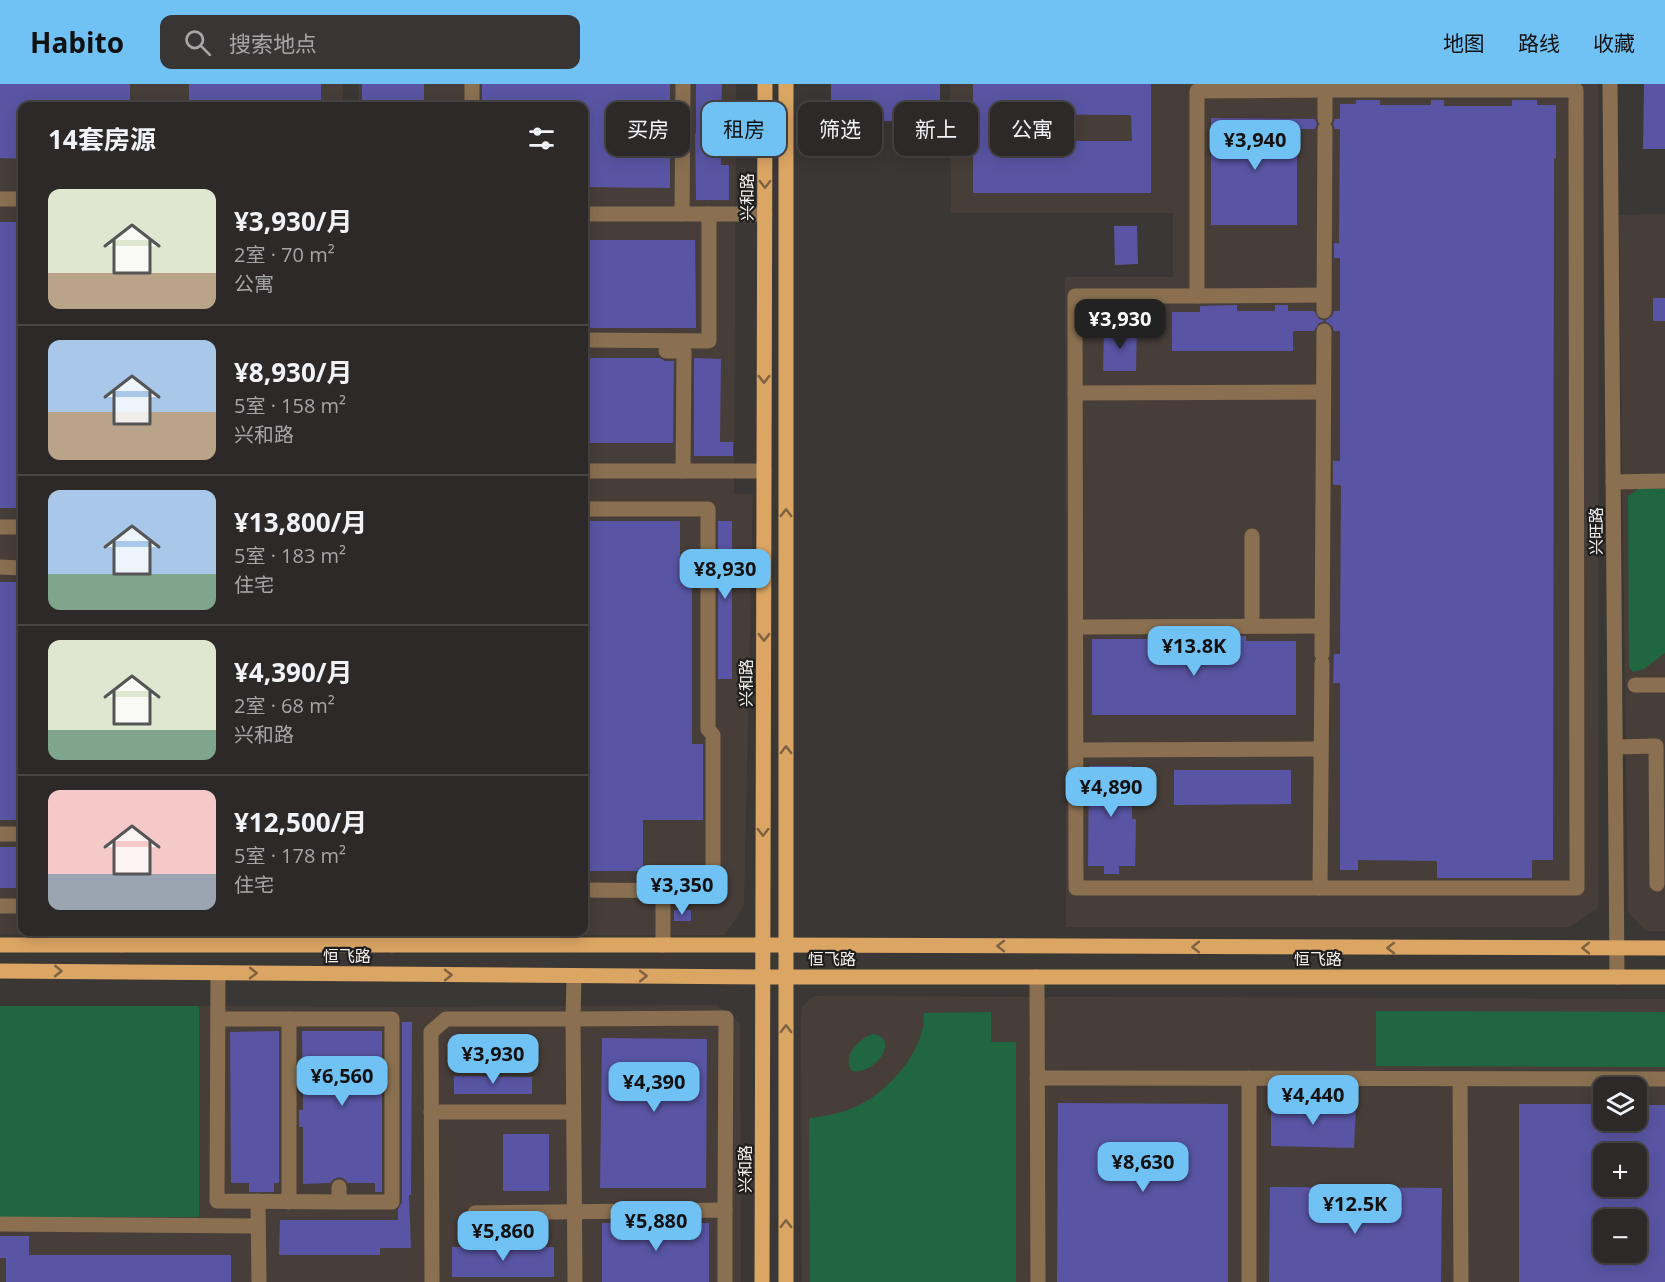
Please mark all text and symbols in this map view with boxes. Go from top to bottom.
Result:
search box [160,15,580,69]
text: Habito [30,23,124,61]
icon: search [181,26,214,59]
text: 搜索地点 [229,28,317,58]
text: 地图 [1443,29,1485,57]
text: 路线 [1518,29,1560,57]
text: 收藏 [1593,29,1635,57]
chip: 买房 [606,102,690,156]
chip: 租房 [702,102,786,156]
chip: 筛选 [798,102,882,156]
chip: 新上 [894,102,978,156]
chip: 公寓 [990,102,1074,156]
pin: ¥3,940 [1206,120,1304,171]
text: 14套房源 [48,121,156,157]
icon: filters [525,122,558,155]
text: ¥3,940 [1224,126,1286,153]
street label: 兴和路 [736,173,758,221]
one-way arrow [759,180,771,189]
text: ¥3,930/月 [234,203,353,239]
icon: home [96,213,168,285]
text: 2室 · 70 m² [234,241,335,268]
text: 公寓 [234,270,274,297]
pin: ¥3,930 [1071,299,1169,350]
text: ¥3,930 [1089,305,1151,332]
text: ¥8,930/月 [234,354,353,390]
icon: home [96,364,168,436]
one-way arrow [758,375,770,384]
text: 5室 · 158 m² [234,392,346,419]
text: 兴和路 [234,421,294,448]
text: ¥13,800/月 [234,504,367,540]
street label: 兴旺路 [1585,507,1607,555]
one-way arrow [780,508,792,517]
icon: home [96,514,168,586]
text: 5室 · 183 m² [234,542,346,569]
pin: ¥8,930 [676,549,774,600]
text: ¥8,930 [694,555,756,582]
text: 住宅 [234,571,274,598]
pin: ¥13.8K [1145,626,1243,677]
text: ¥13.8K [1162,632,1226,659]
one-way arrow [758,633,770,642]
text: ¥4,390/月 [234,654,353,690]
street label: 兴和路 [735,659,757,707]
icon: home [96,664,168,736]
text: 2室 · 68 m² [234,692,335,719]
text: 兴和路 [234,721,294,748]
one-way arrow [780,745,792,754]
pin: ¥4,890 [1062,767,1160,818]
text: ¥4,890 [1080,773,1142,800]
text: ¥12,500/月 [234,804,367,840]
icon: home [96,814,168,886]
one-way arrow [757,828,769,837]
text: 5室 · 178 m² [234,842,346,869]
pin: ¥3,350 [633,865,731,916]
text: 住宅 [234,871,274,898]
text: ¥3,350 [651,871,713,898]
one-way arrow [996,940,1005,952]
one-way arrow [1191,941,1200,953]
one-way arrow [1386,941,1395,954]
one-way arrow [1581,942,1590,954]
street label: 恒飞路 [323,945,371,967]
street label: 恒飞路 [808,948,856,970]
street label: 恒飞路 [1294,948,1342,970]
one-way arrow [54,965,63,977]
one-way arrow [249,967,258,979]
one-way arrow [444,969,453,981]
one-way arrow [639,970,648,982]
one-way arrow [780,1024,792,1033]
pin: ¥3,930 [444,1034,542,1085]
text: ¥3,930 [462,1040,524,1067]
pin: ¥6,560 [293,1056,391,1107]
text: ¥6,560 [311,1062,373,1089]
pin: ¥4,390 [605,1062,703,1113]
text: ¥4,390 [623,1068,685,1095]
pin: ¥4,440 [1264,1075,1362,1126]
map controls [1593,1077,1647,1263]
button: layers [1593,1077,1647,1131]
text: ¥4,440 [1282,1081,1344,1108]
pin: ¥8,630 [1094,1142,1192,1193]
button: + [1593,1143,1647,1197]
street label: 兴和路 [734,1145,756,1193]
text: ¥8,630 [1112,1148,1174,1175]
pin: ¥12.5K [1306,1184,1404,1235]
text: ¥12.5K [1323,1190,1387,1217]
pin: ¥5,880 [607,1201,705,1252]
text: ¥5,880 [625,1207,687,1234]
button: − [1593,1209,1647,1263]
pin: ¥5,860 [454,1211,552,1262]
text: ¥5,860 [472,1217,534,1244]
one-way arrow [780,1219,792,1228]

